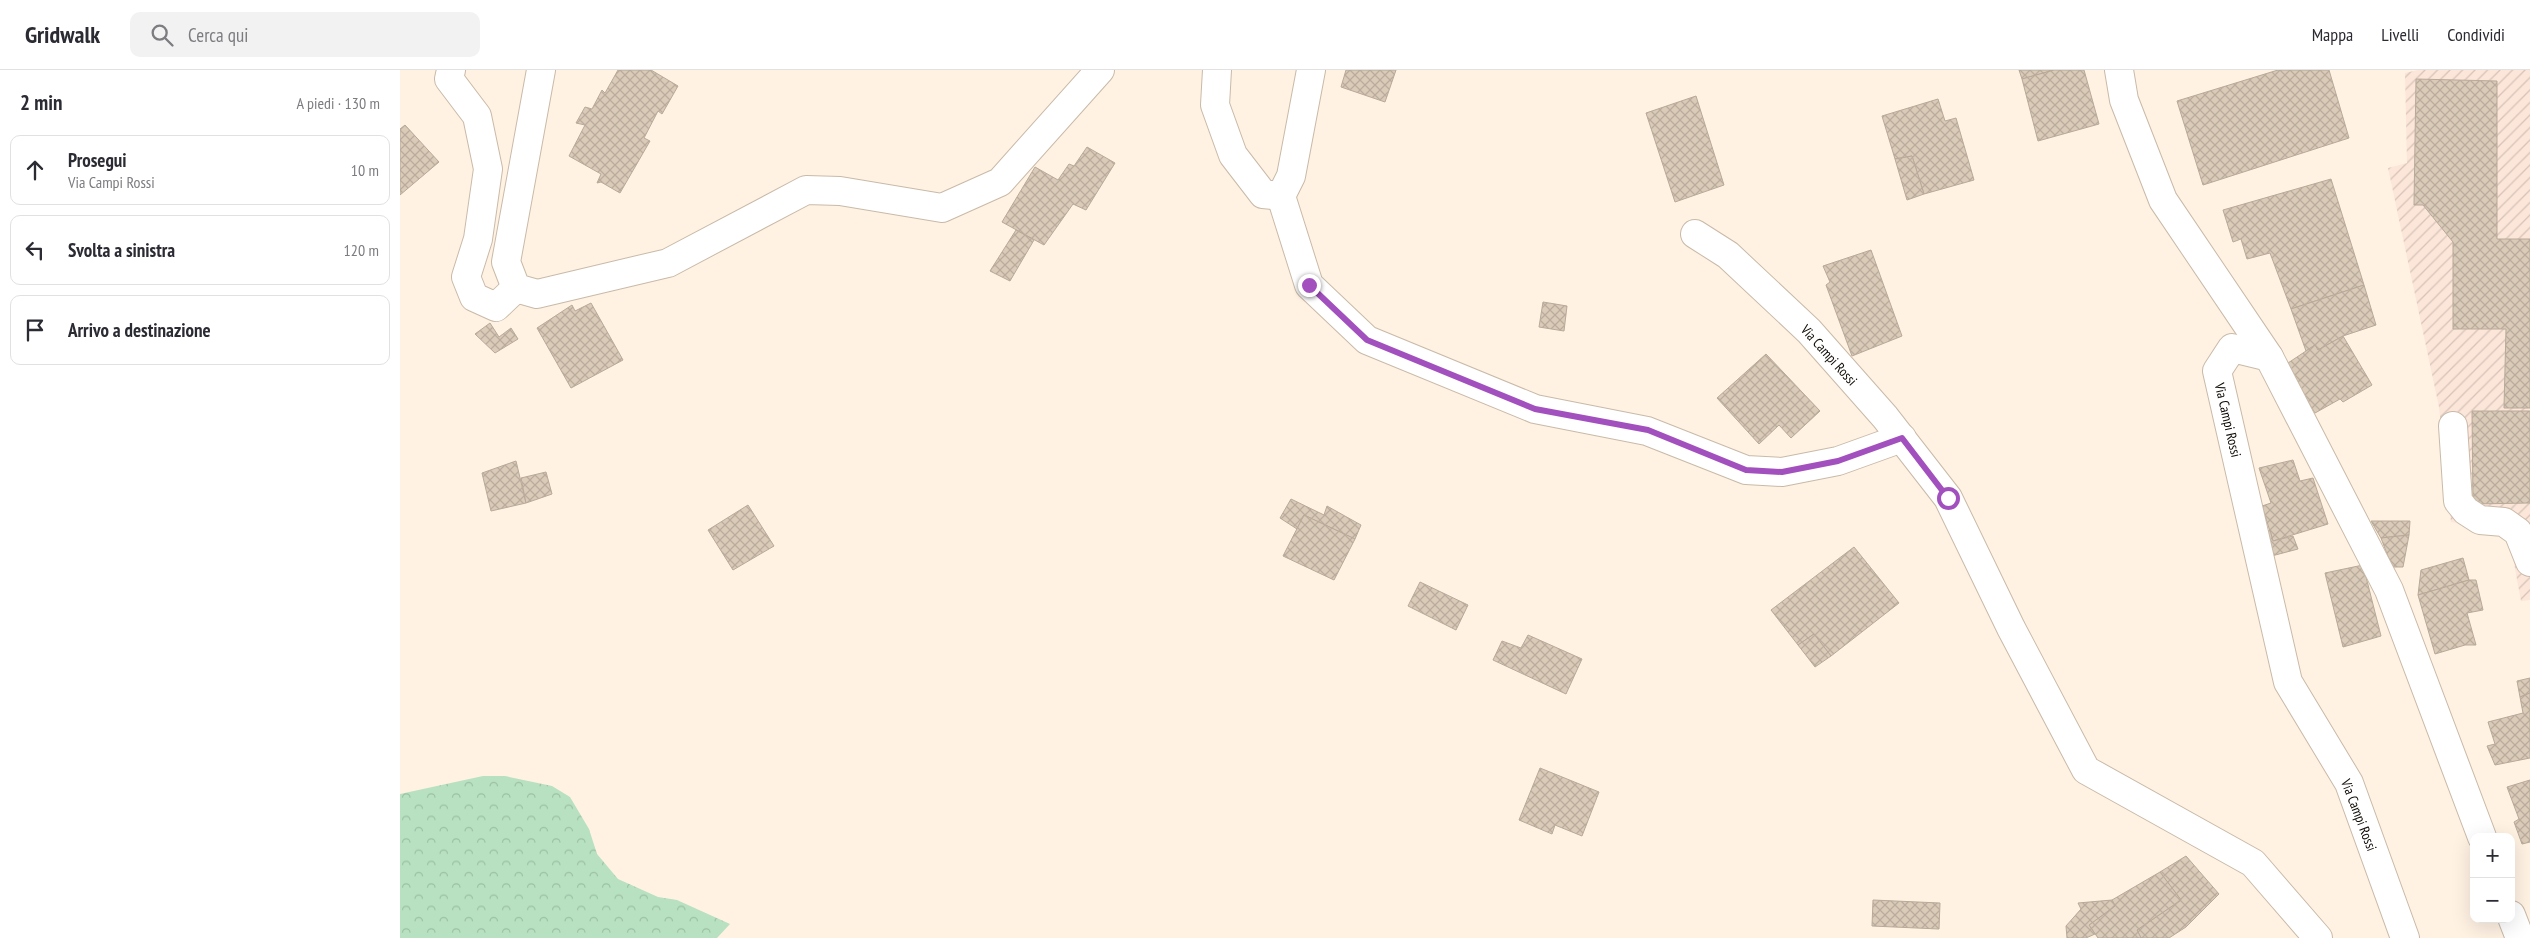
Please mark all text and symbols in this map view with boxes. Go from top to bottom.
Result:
search box [130,12,480,57]
text: Gridwalk [25,19,100,50]
icon: search [148,21,176,49]
text: Cerca qui [188,23,248,47]
text: Mappa [2312,23,2353,46]
text: Livelli [2381,23,2419,46]
text: Condividi [2447,23,2505,46]
text: 2 min [20,89,62,116]
text: A piedi · 130 m [297,93,380,113]
text: Prosegui [68,148,127,172]
icon: ahead [21,156,49,184]
text: 10 m [351,160,379,180]
text: Via Campi Rossi [68,172,155,192]
icon: left [21,236,49,264]
text: Svolta a sinistra [68,238,175,262]
text: 120 m [344,240,379,260]
route end [1298,274,1321,297]
icon: arrive [21,316,49,344]
text: Arrivo a destinazione [68,318,211,342]
street label: Via Campi Rossi [1796,320,1861,389]
street label: Via Campi Rossi [2210,380,2245,459]
route start [1937,487,1960,510]
street label: Via Campi Rossi [2337,775,2381,854]
map controls [2470,833,2515,923]
button: + [2470,833,2515,878]
button: − [2470,878,2515,923]

